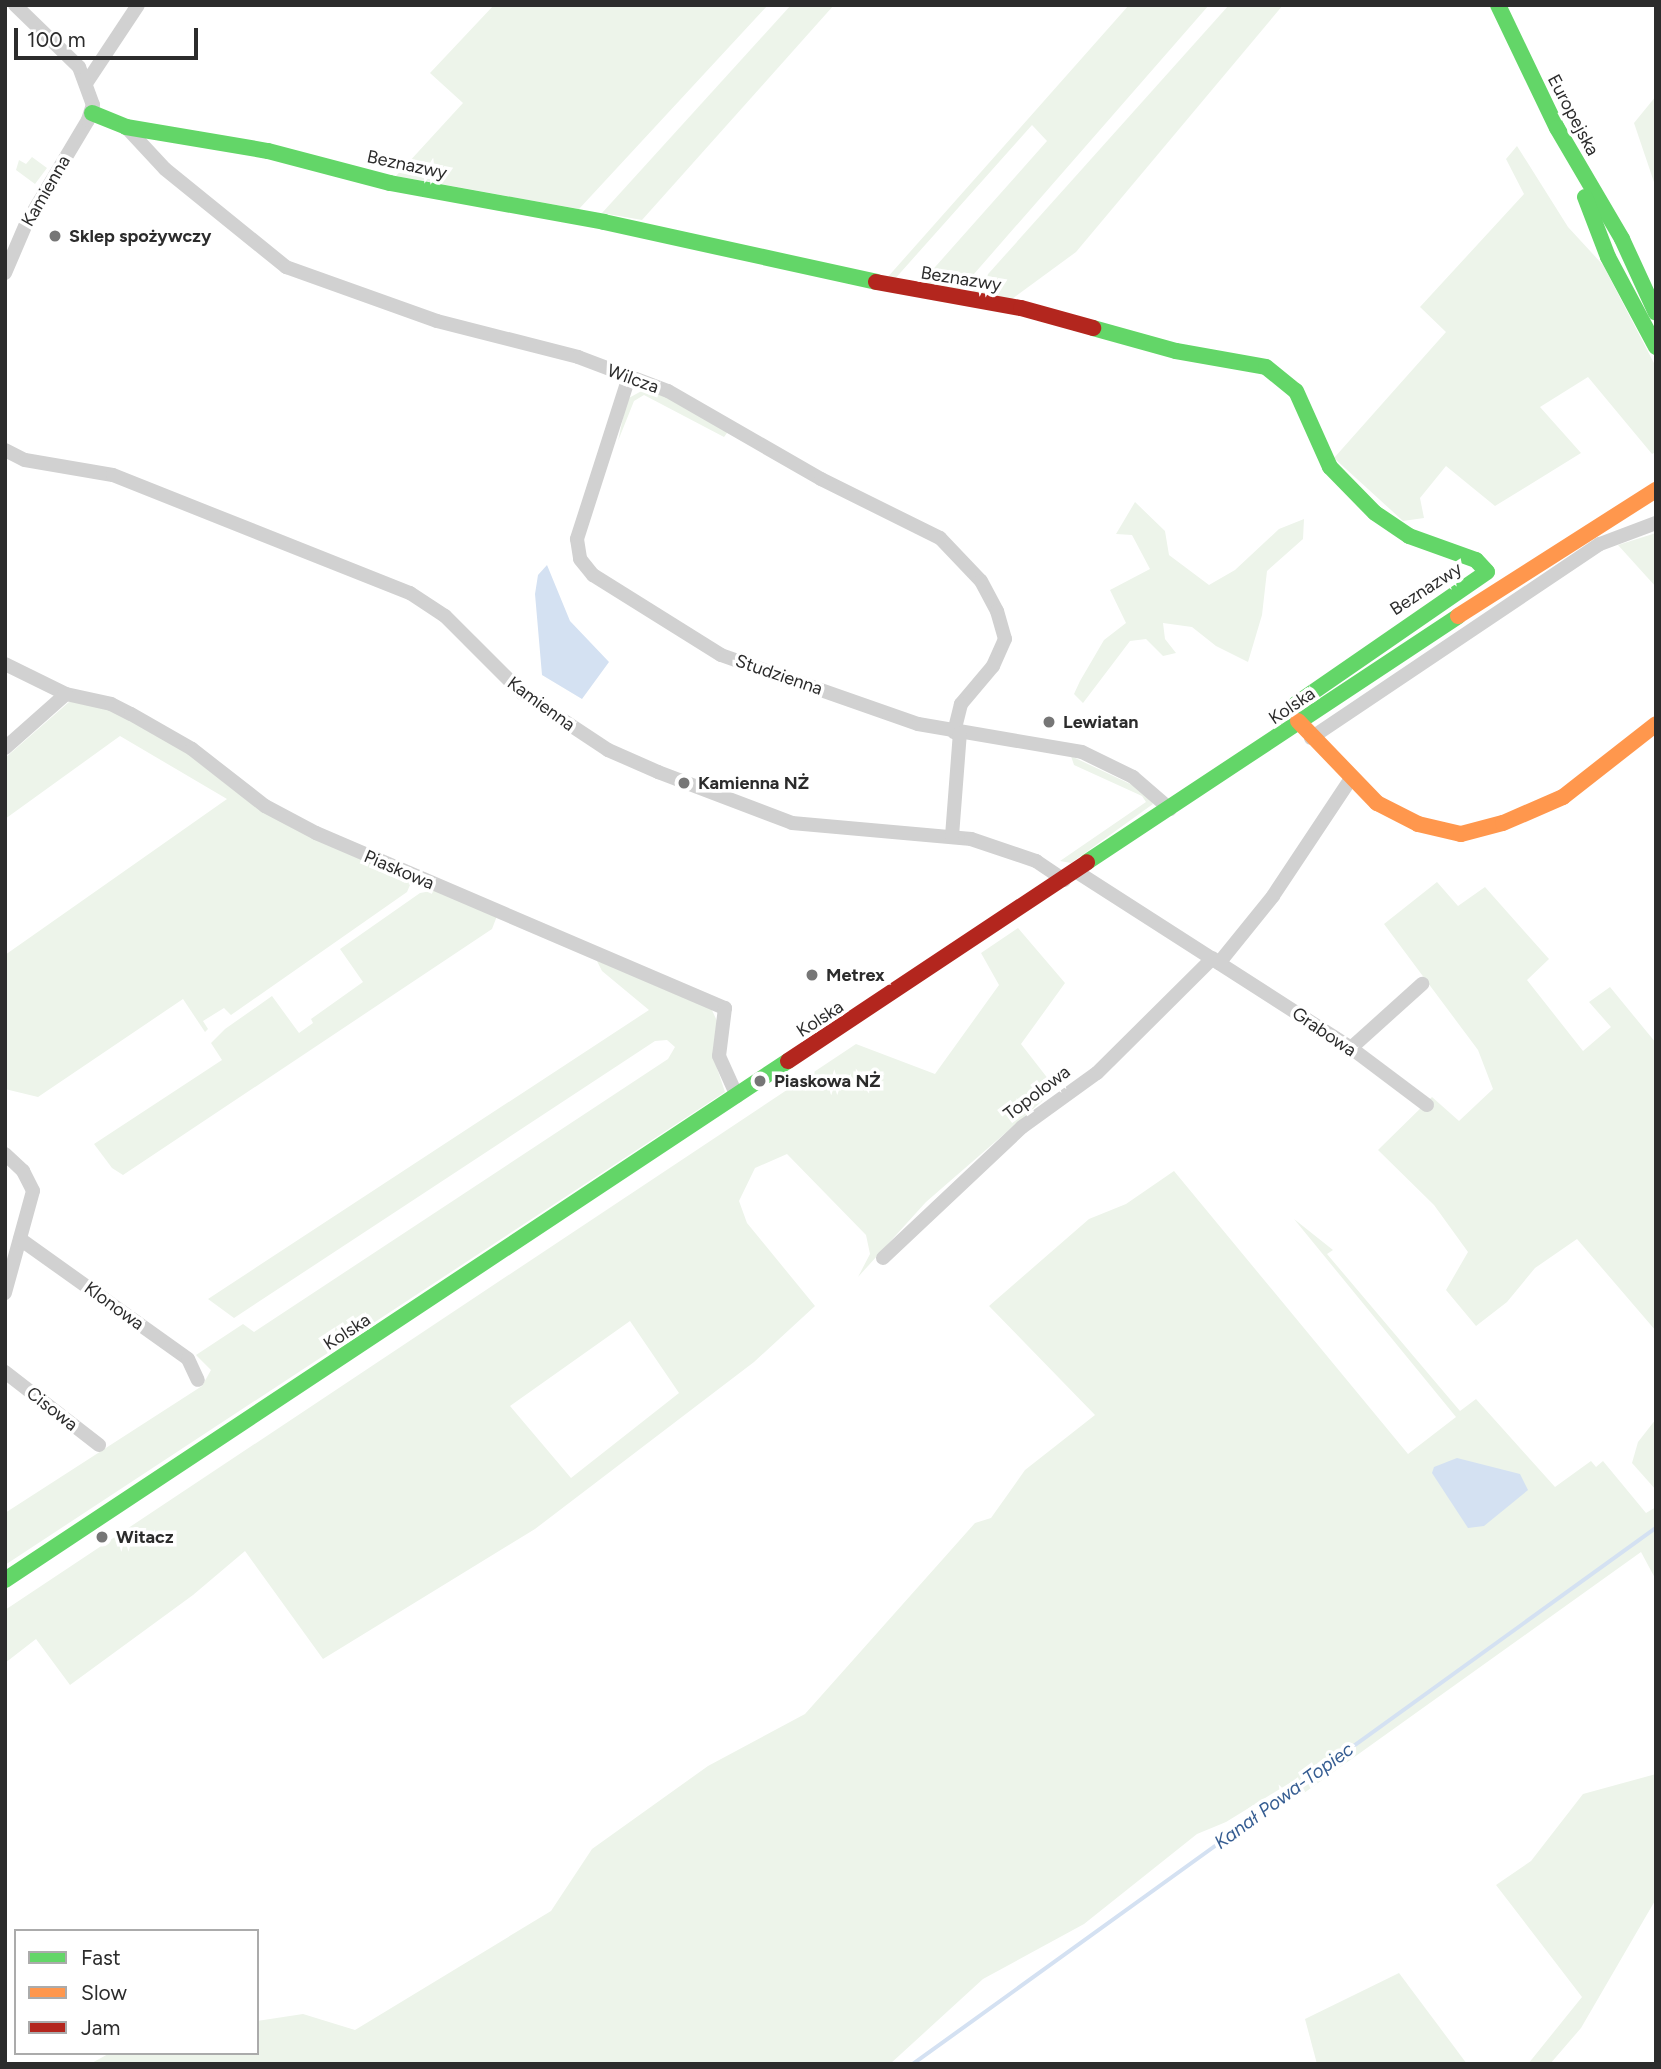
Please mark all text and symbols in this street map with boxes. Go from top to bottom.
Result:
scale bar [18,14,201,58]
text: 100 m [27,27,86,52]
street label: Europejska [1543,71,1603,159]
street label: Beznazwy [365,146,449,184]
street label: Kamienna [17,152,75,230]
place label: Sklep spożywczy [69,225,211,247]
marker: Sklep spożywczy [47,228,63,244]
street label: Beznazwy [919,262,1003,296]
street label: Wilcza [604,360,662,398]
street label: Beznazwy [1386,558,1466,620]
street label: Studzienna [733,650,825,700]
street label: Kamienna [503,672,579,736]
street label: Kolska [1265,683,1319,729]
place label: Lewiatan [1063,711,1138,733]
marker: Lewiatan [1041,714,1057,730]
place label: Kamienna NŻ [698,772,809,794]
marker: Kamienna NŻ [676,775,692,791]
street label: Piaskowa [361,846,437,894]
place label: Metrex [826,964,885,986]
marker: Metrex [804,967,820,983]
street label: Kolska [793,996,847,1042]
street label: Grabowa [1288,1003,1360,1061]
street label: Topolowa [1000,1061,1074,1125]
place label: Piaskowa NŻ [774,1070,881,1092]
marker: Piaskowa NŻ [752,1073,768,1089]
street label: Klonowa [80,1277,148,1335]
street label: Kolska [320,1309,374,1355]
street label: Cisowa [22,1382,82,1436]
place label: Witacz [116,1526,174,1548]
marker: Witacz [94,1529,110,1545]
water label: Kanał Powa-Topiec [1210,1738,1358,1854]
legend [14,1929,259,2055]
text: Fast [81,1945,121,1970]
text: Slow [81,1980,127,2005]
text: Jam [81,2015,120,2040]

